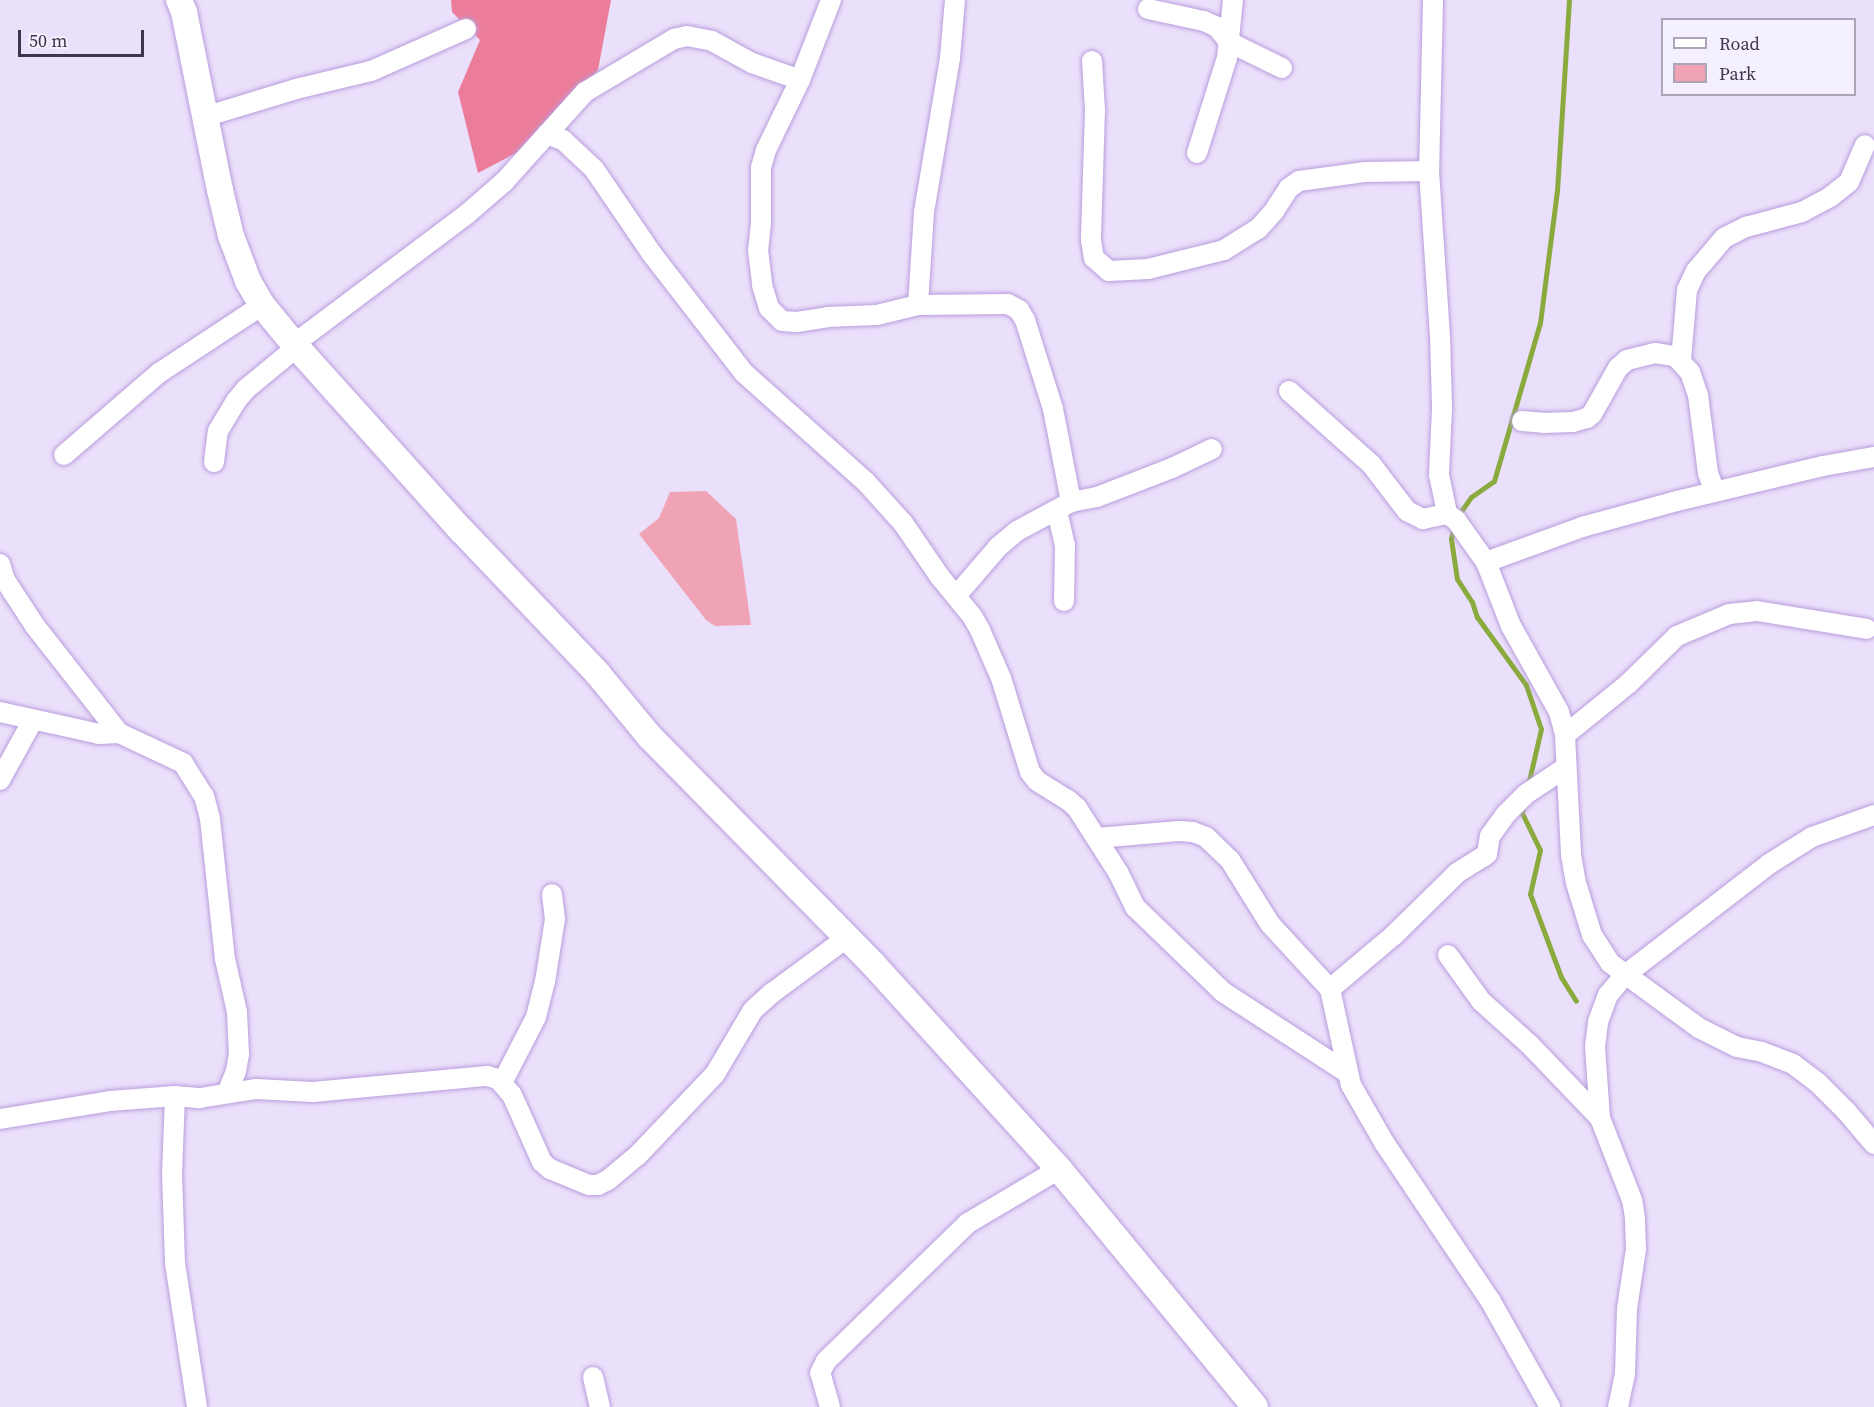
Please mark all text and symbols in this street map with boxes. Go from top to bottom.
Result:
scale bar [21,18,147,56]
legend [1661,18,1856,96]
text: 50 m [29,28,67,53]
text: Road [1719,31,1760,56]
text: Park [1719,61,1756,86]

